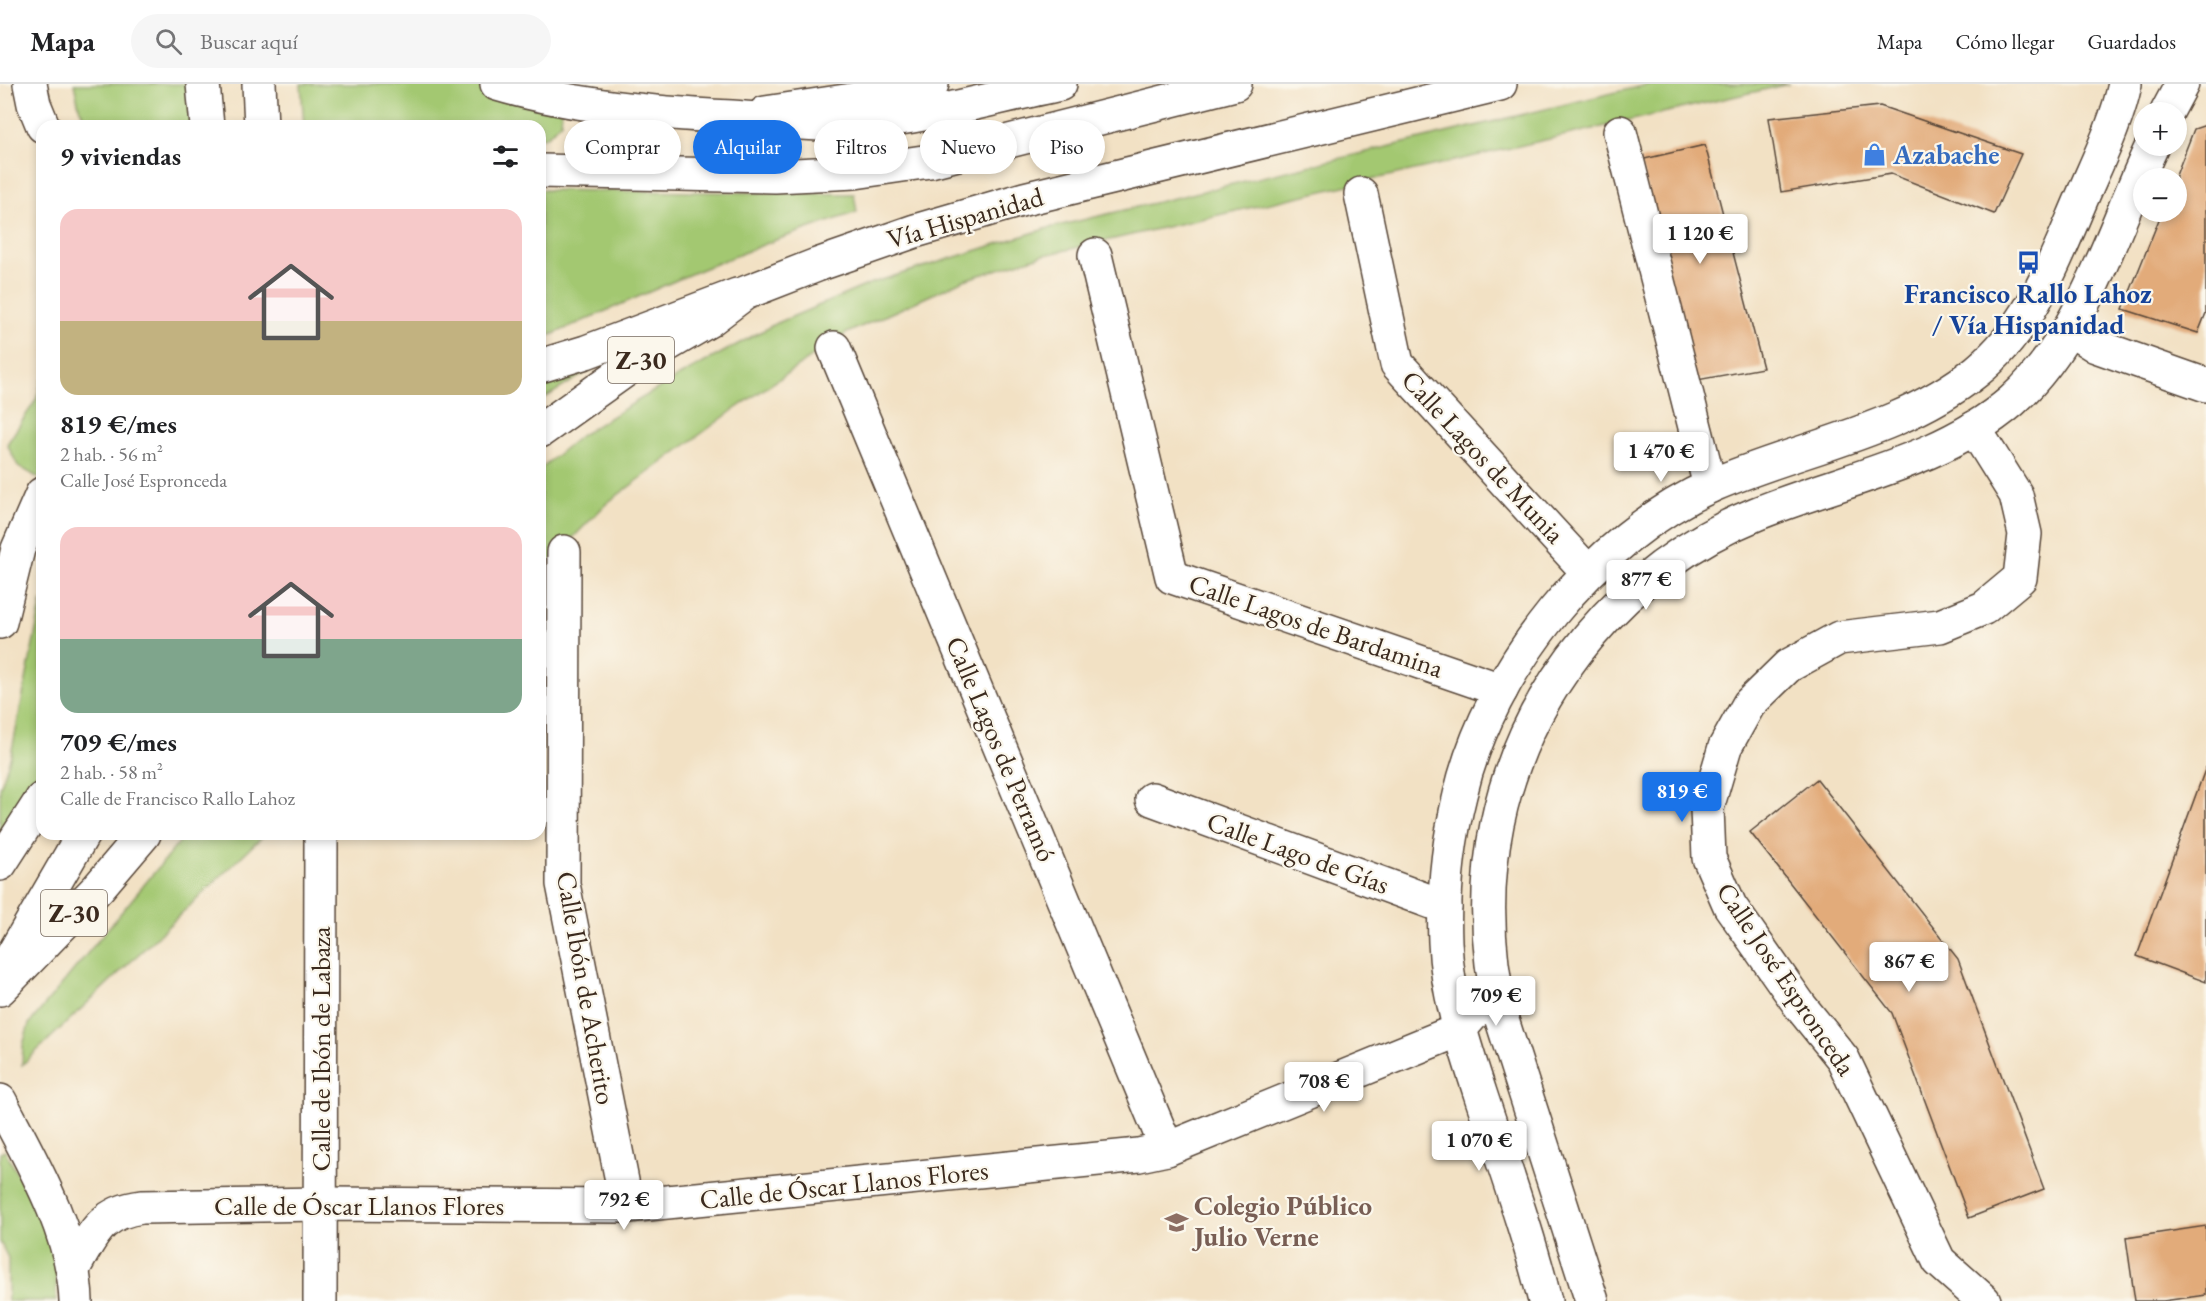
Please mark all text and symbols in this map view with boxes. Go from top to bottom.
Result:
search box [131,14,551,68]
text: Mapa [30,23,95,59]
icon: search [152,25,185,58]
text: Buscar aquí [200,27,298,56]
text: Mapa [1877,28,1922,55]
text: Cómo llegar [1955,28,2054,55]
text: Guardados [2087,28,2176,55]
map controls [2133,102,2187,222]
button: + [2133,102,2187,156]
chip: Comprar [564,120,681,174]
chip: Alquilar [693,120,802,174]
chip: Filtros [814,120,908,174]
chip: Nuevo [920,120,1017,174]
chip: Piso [1029,120,1105,174]
place label: Azabache [1892,137,2000,172]
text: 9 viviendas [60,139,181,173]
icon: filters [489,140,522,173]
shop icon: Azabache [1862,142,1888,168]
button: − [2133,168,2187,222]
street label: Vía Hispanidad [883,178,1047,257]
pin: 1 120 € [1645,214,1755,265]
text: 1 120 € [1667,220,1733,246]
icon: home [237,248,345,356]
bus stop icon: Francisco Rallo Lahoz / Vía Hispanidad [2015,249,2041,275]
place label: Francisco Rallo Lahoz / Vía Hispanidad [1904,276,2152,342]
road number: Z-30 [608,337,674,383]
street label: Calle Lagos de Munia [1394,363,1573,551]
text: 819 €/mes [60,407,177,441]
pin: 1 470 € [1606,432,1716,483]
text: 1 470 € [1628,438,1694,464]
text: 2 hab. · 56 m² [60,441,163,467]
text: Calle José Espronceda [60,467,227,493]
pin: 877 € [1604,560,1688,611]
icon: home [237,566,345,674]
street label: Calle Lagos de Bardamina [1184,566,1448,686]
text: 877 € [1620,566,1672,592]
street label: Calle Lagos de Perramó [938,631,1065,867]
text: 709 €/mes [60,725,177,759]
text: 2 hab. · 58 m² [60,759,163,785]
pin: 819 € [1640,772,1724,823]
text: 819 € [1656,778,1708,804]
text: Calle de Francisco Rallo Lahoz [60,785,295,811]
street label: Calle Lago de Gías [1202,803,1394,902]
street label: Calle Ibón de Acherito [549,869,624,1107]
street label: Calle José Espronceda [1709,875,1864,1082]
road number: Z-30 [41,890,107,936]
street label: Calle de Ibón de Labaza [303,926,338,1172]
pin: 867 € [1867,942,1951,993]
text: 867 € [1883,948,1935,974]
pin: 709 € [1454,976,1538,1027]
text: 709 € [1470,982,1522,1008]
pin: 708 € [1282,1062,1366,1113]
text: 708 € [1298,1068,1350,1094]
pin: 1 070 € [1424,1121,1534,1172]
text: 1 070 € [1446,1127,1512,1153]
street label: Calle de Óscar Llanos Flores [698,1152,990,1217]
pin: 792 € [582,1180,666,1231]
text: 792 € [598,1186,650,1212]
street label: Calle de Óscar Llanos Flores [214,1188,504,1223]
place label: Colegio Público Julio Verne [1191,1188,1372,1254]
school or university icon: Colegio Público Julio Verne [1163,1209,1189,1235]

